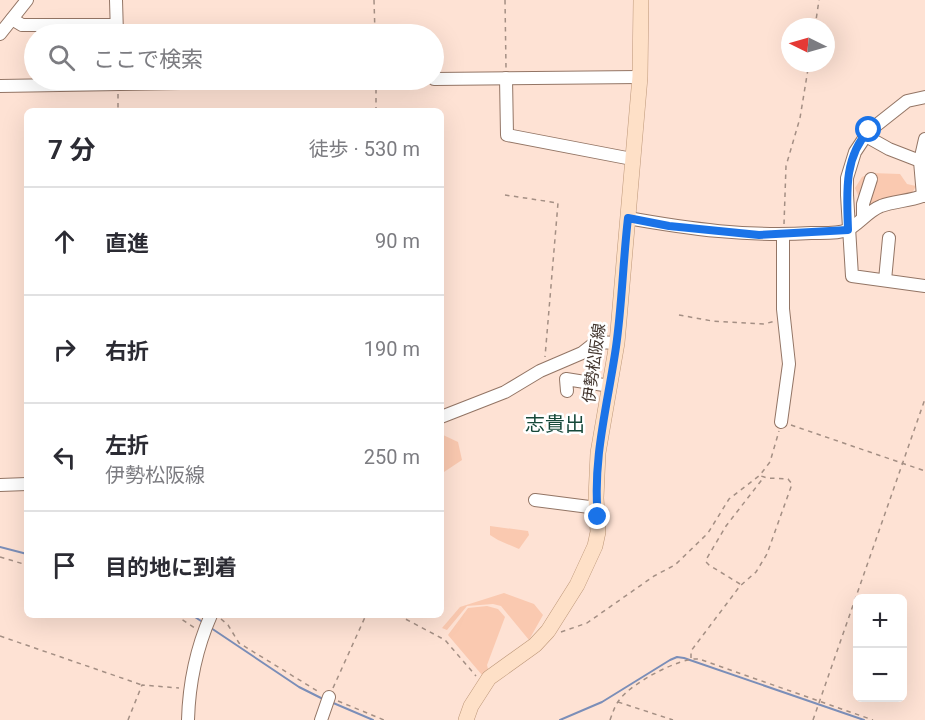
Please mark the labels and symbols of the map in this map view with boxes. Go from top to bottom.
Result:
north arrow [781,18,835,72]
route start [855,116,881,142]
street label: 伊勢松阪線 [579,322,609,404]
district label: 志貴出 [525,412,585,436]
route end [584,503,610,529]

